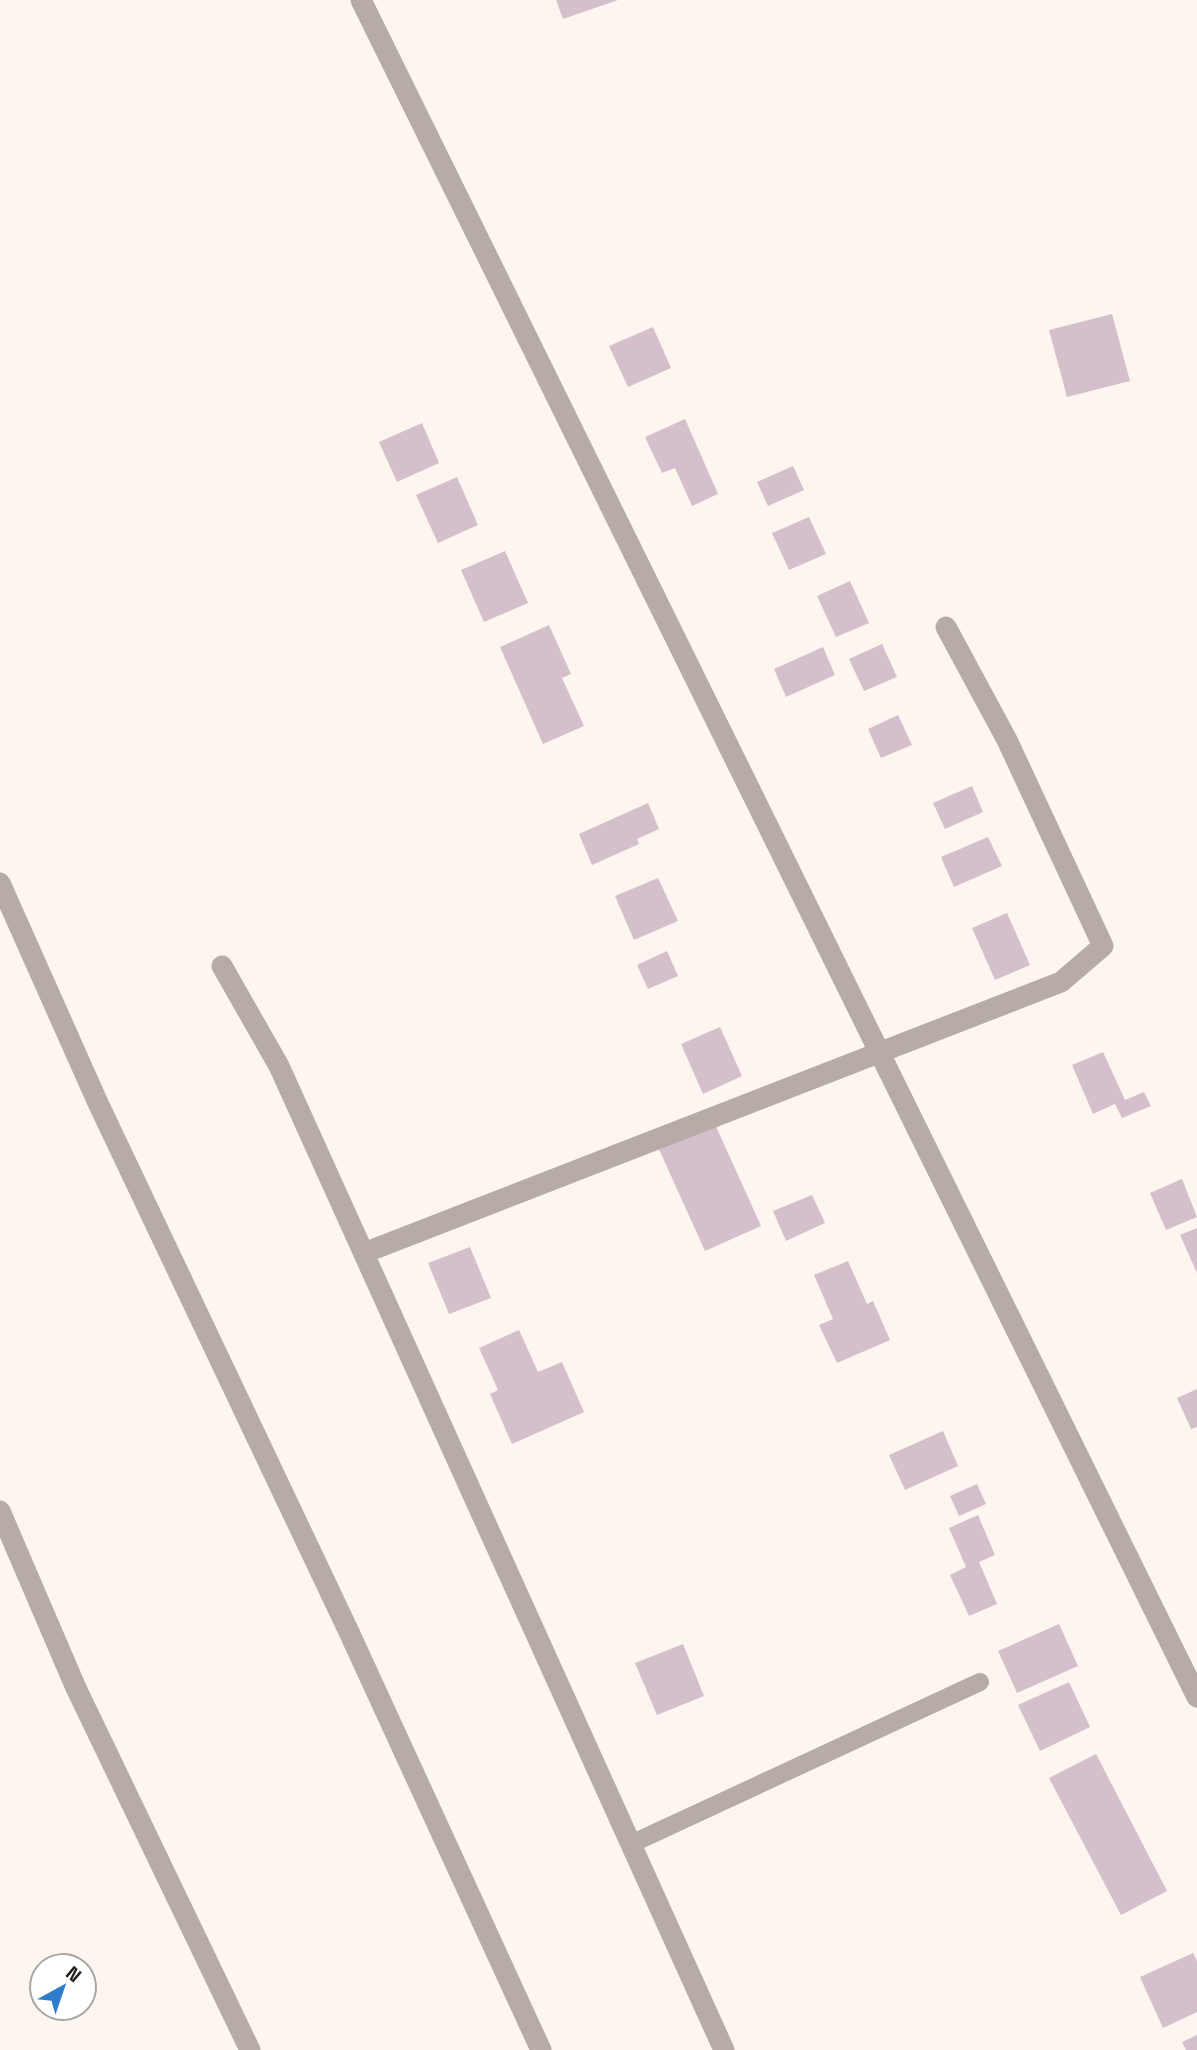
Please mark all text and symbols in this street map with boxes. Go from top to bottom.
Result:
north arrow [28,1952,98,2022]
text: N [61,1961,87,1988]

